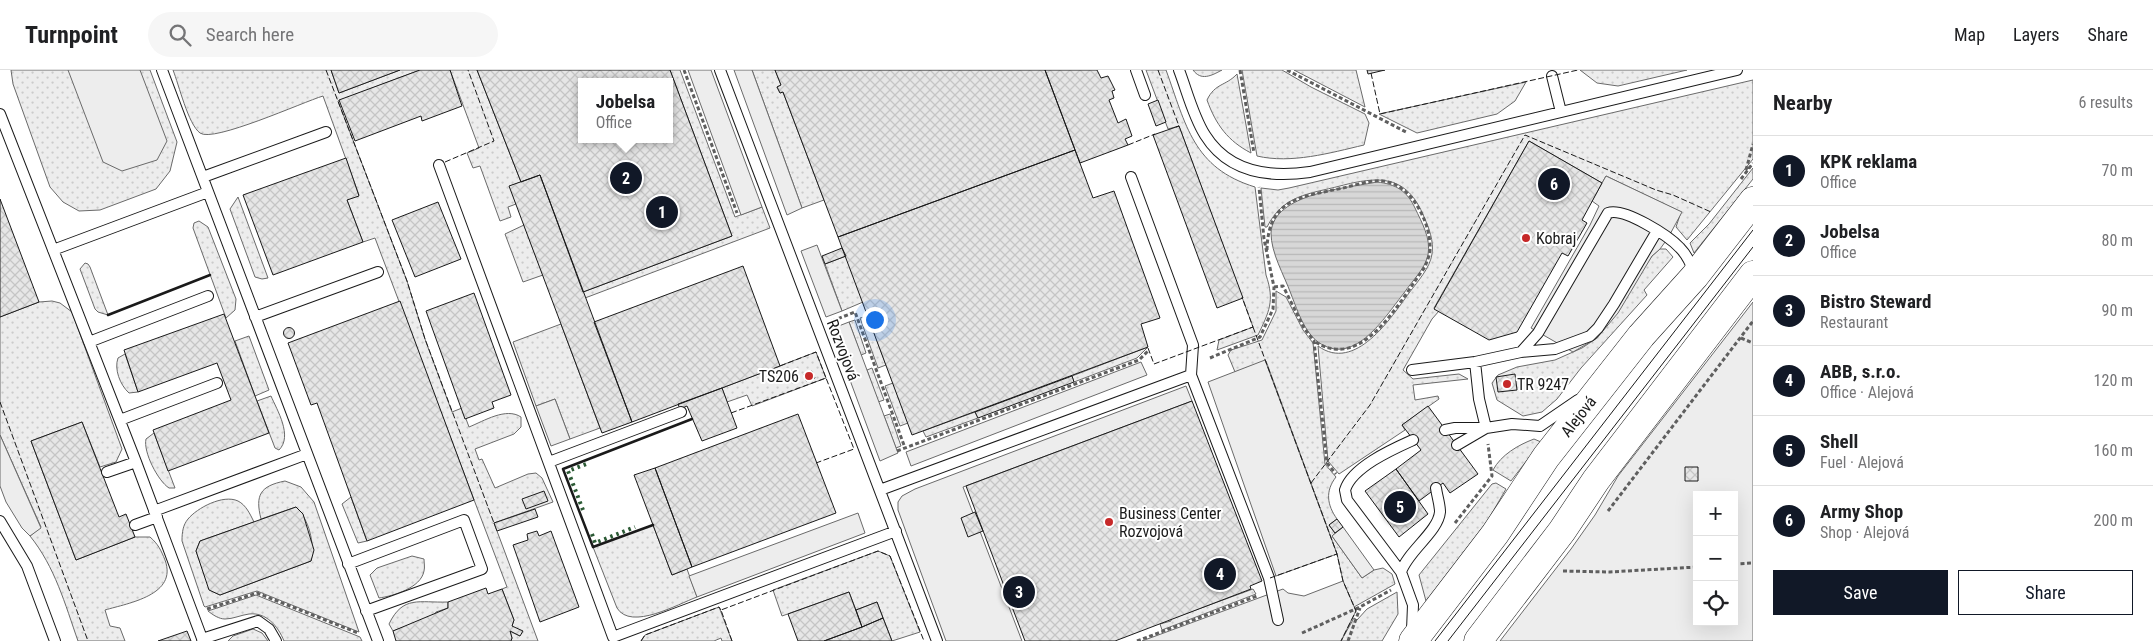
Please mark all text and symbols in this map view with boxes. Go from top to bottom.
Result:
search box [148,12,498,57]
text: Turnpoint [25,21,118,49]
icon: search [166,21,194,49]
text: Search here [206,23,294,46]
text: Map [1954,24,1985,45]
text: Layers [2013,24,2060,45]
text: Share [2088,24,2128,45]
popup [578,78,673,143]
text: Jobelsa [596,90,655,113]
text: Nearby [1773,91,1832,115]
text: 6 results [2078,93,2133,112]
text: Office [596,113,632,132]
text: KPK reklama [1820,150,1917,173]
pin: 2 [610,159,642,197]
text: 1 [1785,161,1793,180]
text: 70 m [2101,161,2133,180]
pin: 6 [1538,165,1570,203]
text: Office [1820,173,1856,192]
pin: 1 [646,193,678,231]
text: Jobelsa [1820,220,1880,243]
place label: Kobraj [1536,229,1576,248]
text: 2 [1785,231,1793,250]
text: 80 m [2101,231,2133,250]
marker: Kobraj [1520,232,1532,244]
text: Office [1820,243,1856,262]
text: Bistro Steward [1820,290,1931,313]
text: 3 [1785,301,1793,320]
text: 90 m [2101,301,2133,320]
your location [862,307,888,333]
text: Restaurant [1820,313,1888,332]
street label: Rozvojová [823,317,863,383]
text: ABB, s.r.o. [1820,360,1901,383]
place label: TS206 [759,367,799,386]
marker: TS206 [803,370,815,382]
text: 4 [1785,371,1793,390]
text: 120 m [2094,371,2133,390]
place label: TR 9247 [1517,375,1569,394]
marker: TR 9247 [1501,378,1513,390]
text: Office · Alejová [1820,383,1914,402]
street label: Alejová [1556,392,1600,440]
text: Shell [1820,430,1858,453]
text: 5 [1785,441,1793,460]
text: 160 m [2094,441,2133,460]
text: Fuel · Alejová [1820,453,1904,472]
pin: 5 [1384,488,1416,526]
map controls [1693,491,1738,626]
button: + [1693,491,1738,536]
text: Army Shop [1820,500,1903,523]
place label: Business Center Rozvojová [1119,504,1222,541]
text: 6 [1785,511,1793,530]
text: 200 m [2094,511,2133,530]
marker: Business Center Rozvojová [1103,516,1115,528]
text: Shop · Alejová [1820,523,1909,542]
button: − [1693,536,1738,581]
pin: 4 [1204,555,1236,593]
button: Save [1773,570,1948,615]
button: Share [1958,570,2133,615]
pin: 3 [1003,573,1035,611]
button: locate [1693,581,1738,626]

